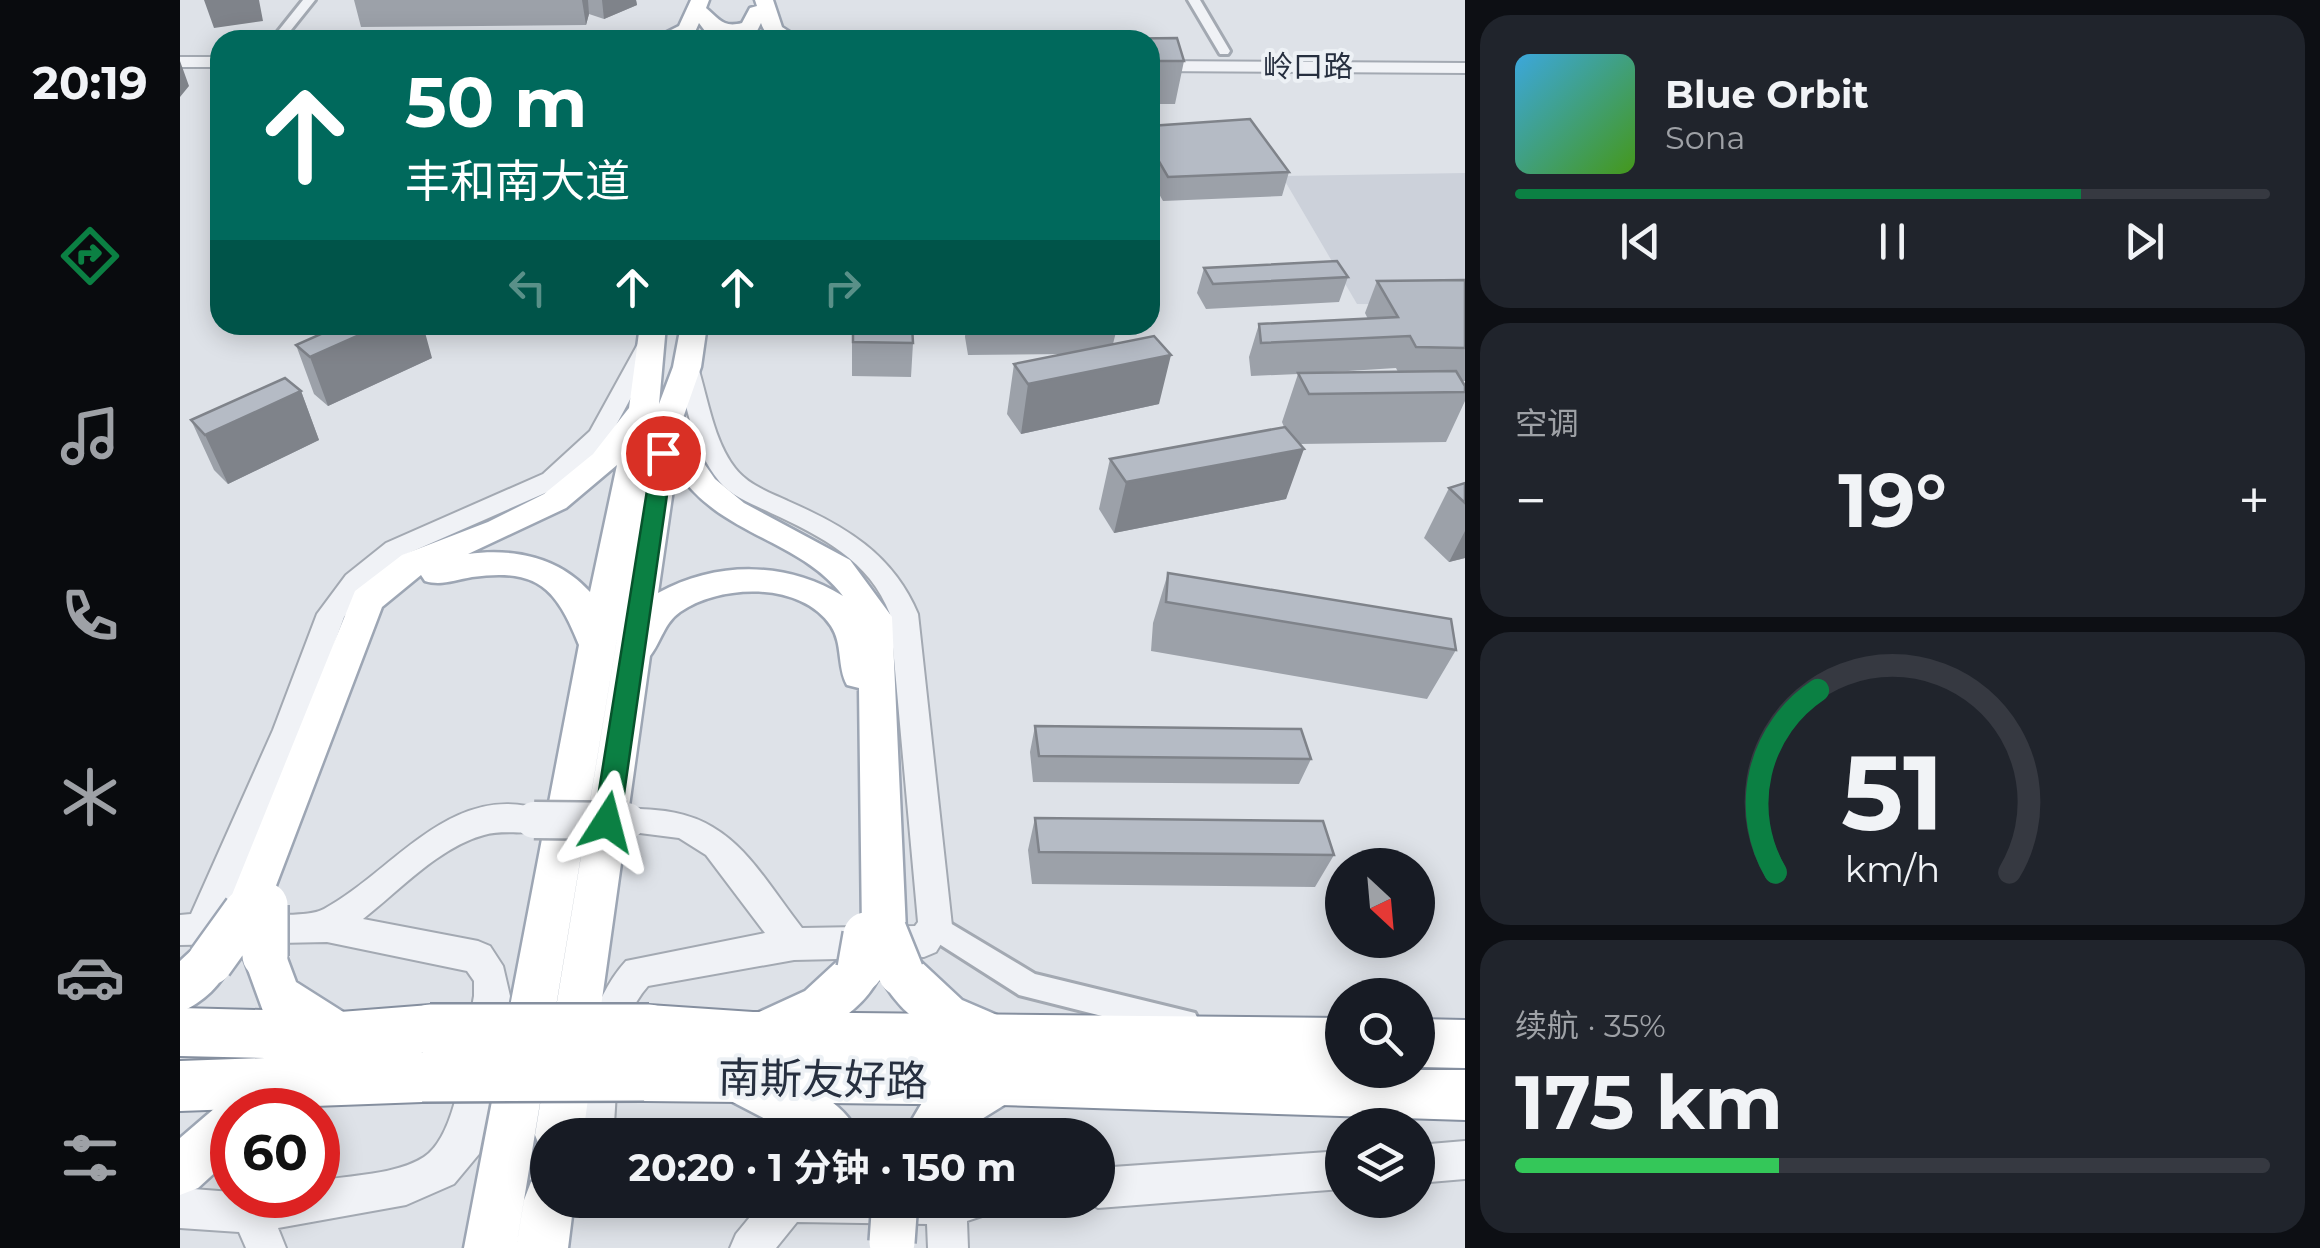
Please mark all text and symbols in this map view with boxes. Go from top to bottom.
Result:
street label: 岭口路 [1263,48,1353,85]
text: 20:19 [32,55,148,110]
text: 50 m [405,59,587,145]
icon: ahead [240,70,370,200]
text: Blue Orbit [1665,71,1869,118]
text: Sona [1665,118,1745,157]
text: 丰和南大道 [405,153,630,208]
icon: previous [1613,214,1668,269]
icon: pause [1865,214,1920,269]
icon: next [2117,214,2172,269]
icon: directions [55,221,125,291]
icon: left [500,260,555,315]
icon: ahead [605,260,660,315]
icon: ahead [710,260,765,315]
icon: right [815,260,870,315]
icon: music [55,401,125,471]
text: 空调 [1515,404,1579,443]
pin [621,411,706,496]
icon: arrive [636,426,691,481]
text: 19° [1838,454,1947,546]
text: − [1515,467,1547,534]
text: + [2238,467,2270,534]
icon: phone [55,581,125,651]
text: 51 [1841,729,1944,856]
icon: climate [55,762,125,832]
position arrow [555,770,659,874]
text: km/h [1845,847,1940,891]
north arrow [1325,848,1435,958]
map controls [1325,848,1435,1218]
icon: car [55,942,125,1012]
button: search [1325,978,1435,1088]
text: 续航 · 35% [1515,1006,1666,1045]
street label: 南斯友好路 [718,1051,928,1107]
text: 175 km [1515,1056,1783,1148]
speed limit sign: 60 [210,1088,340,1218]
button: layers [1325,1108,1435,1218]
icon: filters [55,1123,125,1193]
text: 20:20 · 1 分钟 · 150 m [629,1144,1016,1191]

